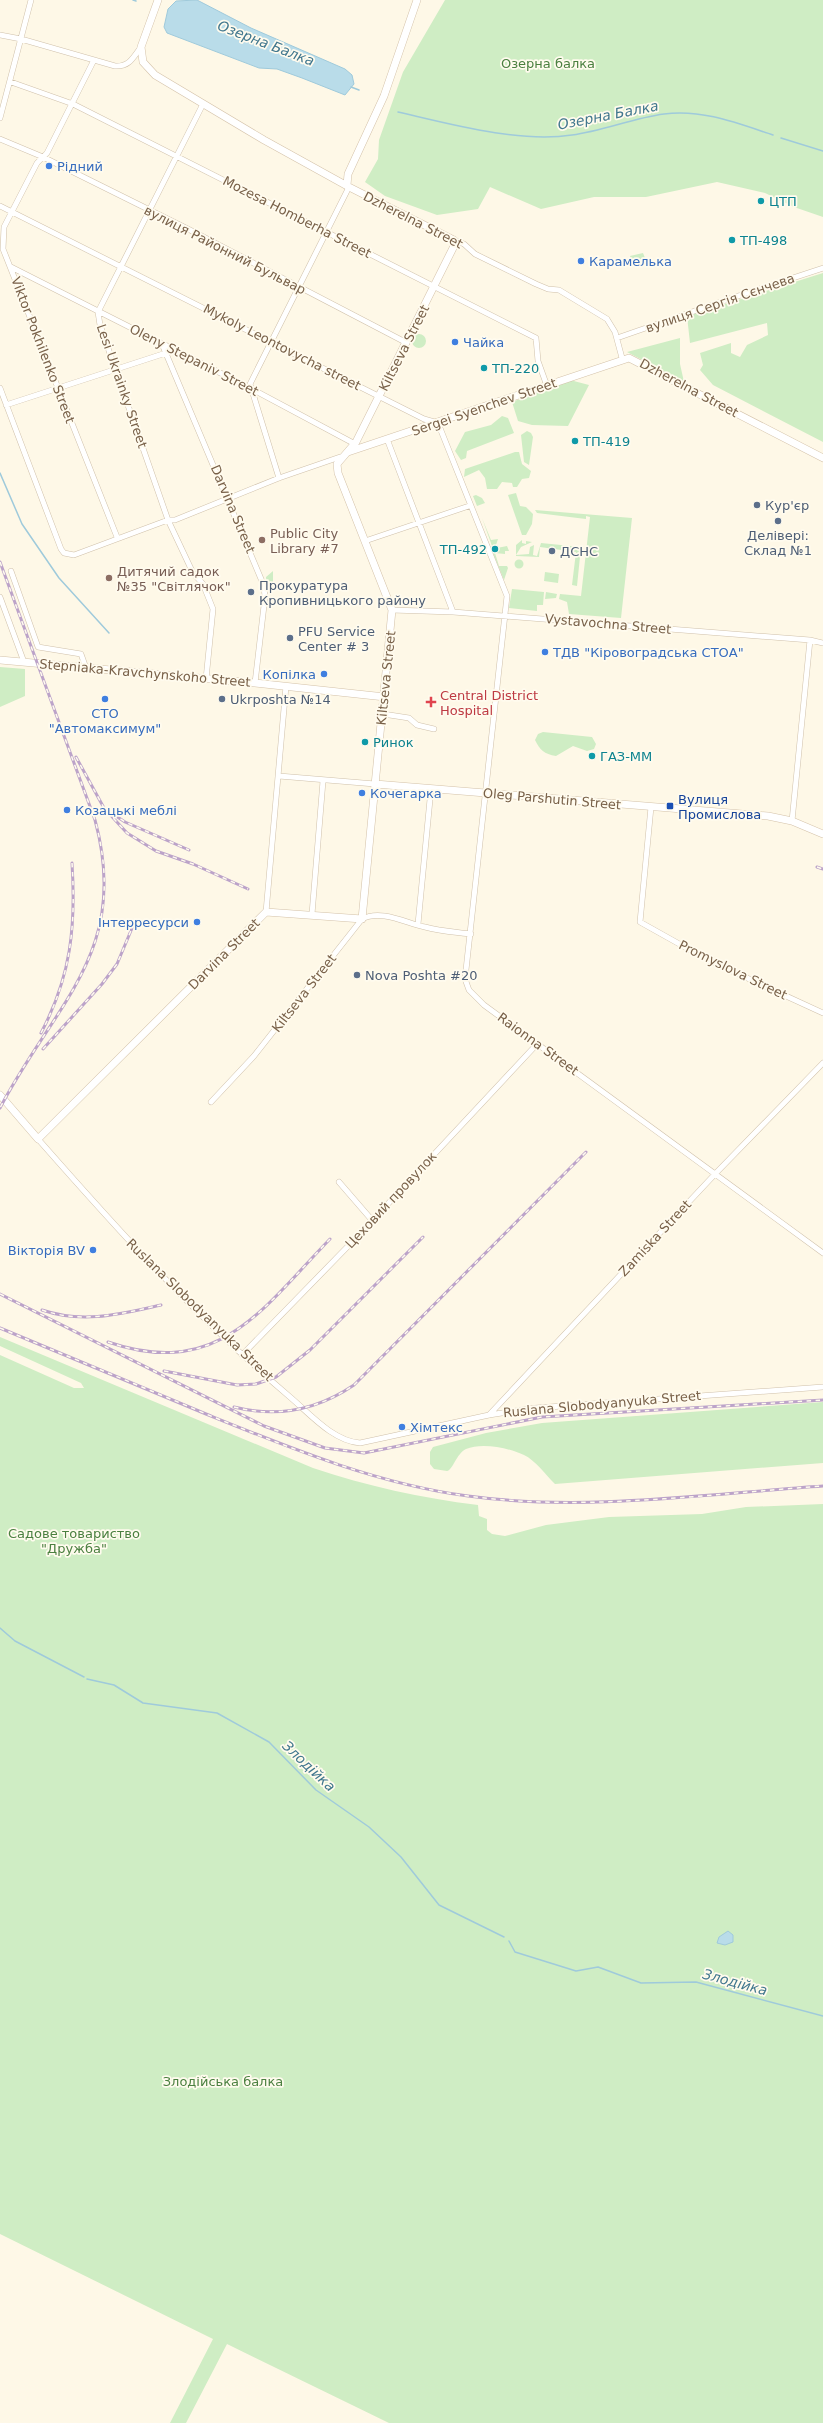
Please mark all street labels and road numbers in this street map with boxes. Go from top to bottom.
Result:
street label: Mozesa Homberha Street [220,173,374,261]
street label: Dzherelna Street [361,188,465,252]
street label: вулиця Районний Бульвар [142,203,308,297]
street label: вулиця Сергія Сєнчева [643,270,797,336]
street label: Viktor Pokhilenko Street [8,275,78,425]
street label: Mykoly Leontovycha street [201,301,363,393]
street label: Kiltseva Street [376,302,432,394]
street label: Oleny Stepaniv Street [127,321,261,399]
street label: Lesi Ukrainky Street [94,322,150,450]
street label: Dzherelna Street [637,356,741,420]
street label: Sergei Syenchev Street [410,375,558,439]
street label: Darvina Street [208,463,258,555]
street label: Vystavochna Street [544,611,672,637]
street label: Kiltseva Street [374,630,398,726]
street label: Stepniaka-Kravchynskoho Street [39,656,251,690]
street label: Oleg Parshutin Street [482,785,622,813]
street label: Darvina Street [185,915,263,993]
street label: Promyslova Street [676,937,790,1003]
street label: Kiltseva Street [269,951,339,1035]
street label: Raionna Street [495,1010,581,1078]
street label: Цеховий провулок [342,1148,440,1251]
street label: Zamiska Street [616,1197,694,1279]
street label: Ruslana Slobodyanyuka Street [123,1236,277,1384]
street label: Ruslana Slobodyanyuka Street [503,1388,701,1420]

